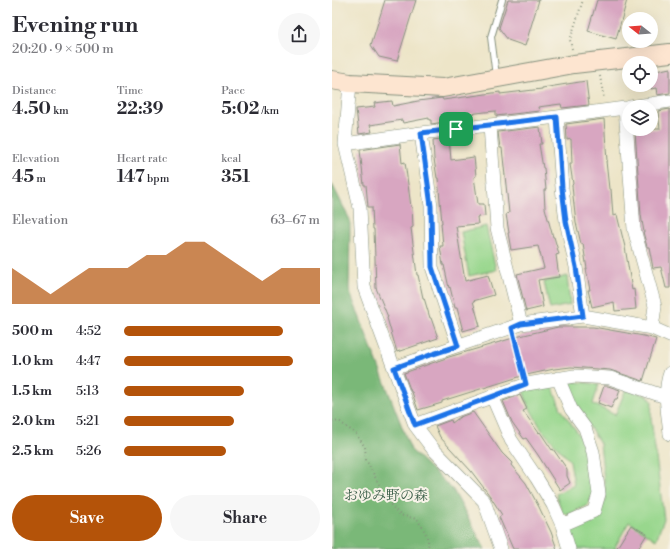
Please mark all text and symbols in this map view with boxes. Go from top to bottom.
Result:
text: Evening run [12,12,138,39]
north arrow [622,12,658,48]
map controls [622,12,658,136]
button: share [278,13,320,55]
text: 20:20 · 9 × 500 m [12,41,114,57]
button: locate [622,56,658,92]
text: Distance [12,84,56,98]
text: Time [117,84,143,98]
text: Pace [221,84,245,98]
text: 4.50 [12,98,51,120]
text: 22:39 [117,98,164,120]
text: 5:02 [221,98,259,120]
button: layers [622,100,658,136]
text: km [51,104,69,118]
text: /km [259,104,279,118]
pin [439,112,473,146]
icon: arrive [445,118,467,140]
text: Elevation [12,152,60,166]
text: Heart rate [117,152,167,166]
text: kcal [221,152,241,166]
text: 45 [12,166,34,188]
text: 147 [117,166,145,188]
text: 351 [221,166,250,188]
text: m [34,172,46,186]
text: bpm [145,172,169,186]
text: Elevation [12,212,68,228]
text: 63–67 m [270,212,320,228]
text: 500 m [12,323,53,339]
text: 4:52 [76,323,101,339]
text: 1.0 km [12,353,53,369]
text: 4:47 [76,353,100,369]
text: 1.5 km [12,383,52,399]
text: 5:13 [76,383,99,399]
text: 2.0 km [12,413,55,429]
text: 5:21 [76,413,99,429]
text: 2.5 km [12,443,54,459]
text: 5:26 [76,443,101,459]
park label: おゆみ野の森 [344,487,428,505]
button: Save [12,495,162,541]
button: Share [170,495,320,541]

